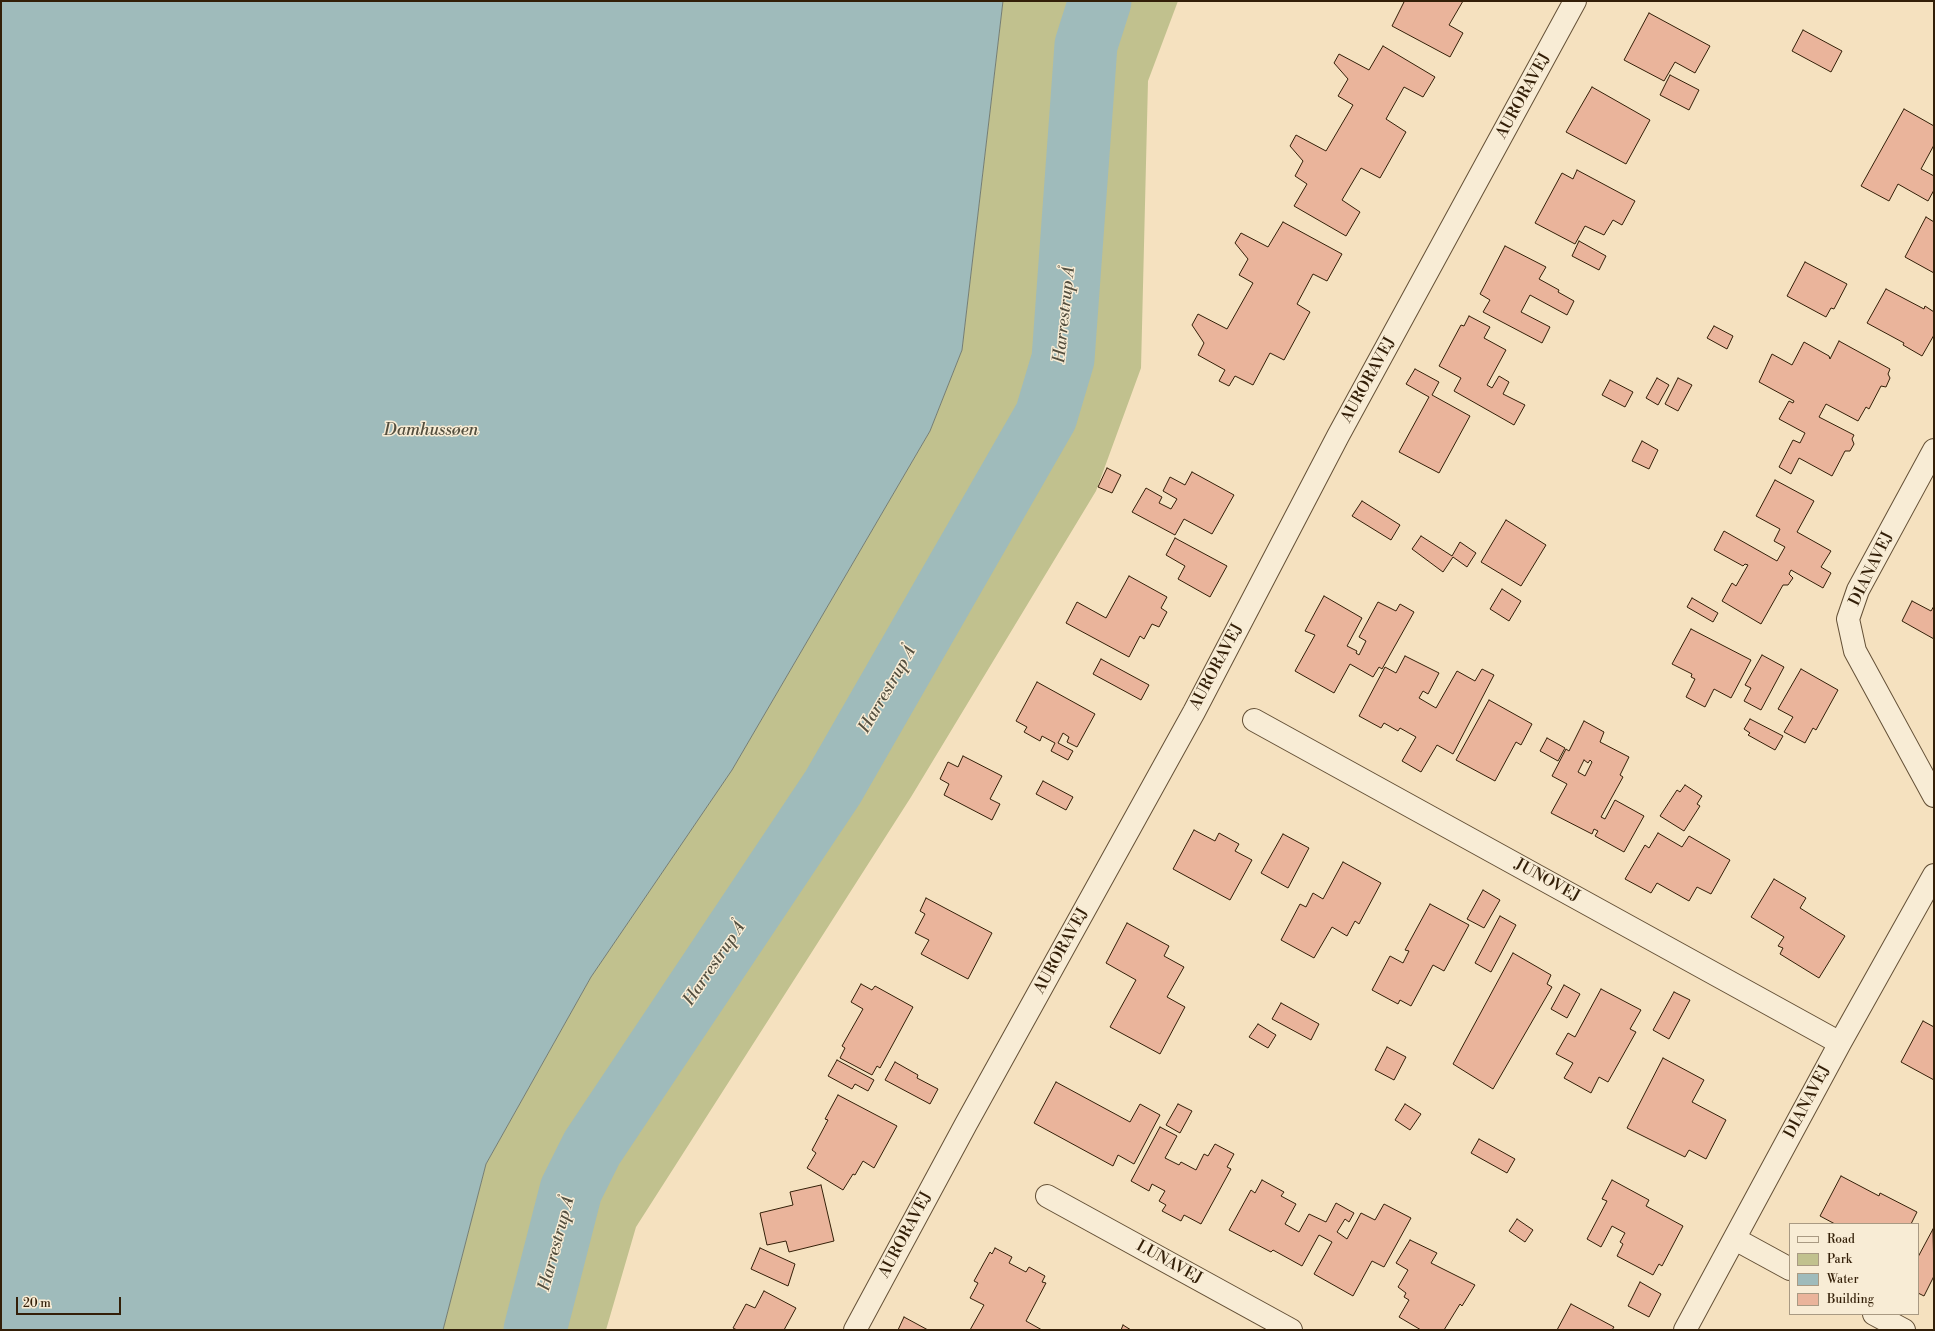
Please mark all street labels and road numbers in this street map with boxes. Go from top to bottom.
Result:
street label: AURORAVEJ [1493,50,1555,142]
street label: AURORAVEJ [1338,334,1400,426]
street label: DIANAVEJ [1846,529,1898,609]
street label: AURORAVEJ [1186,620,1248,714]
street label: JUNOVEJ [1511,855,1583,907]
street label: AURORAVEJ [1031,905,1093,997]
street label: DIANAVEJ [1781,1062,1835,1142]
street label: AURORAVEJ [875,1188,937,1282]
street label: LUNAVEJ [1133,1237,1205,1289]

